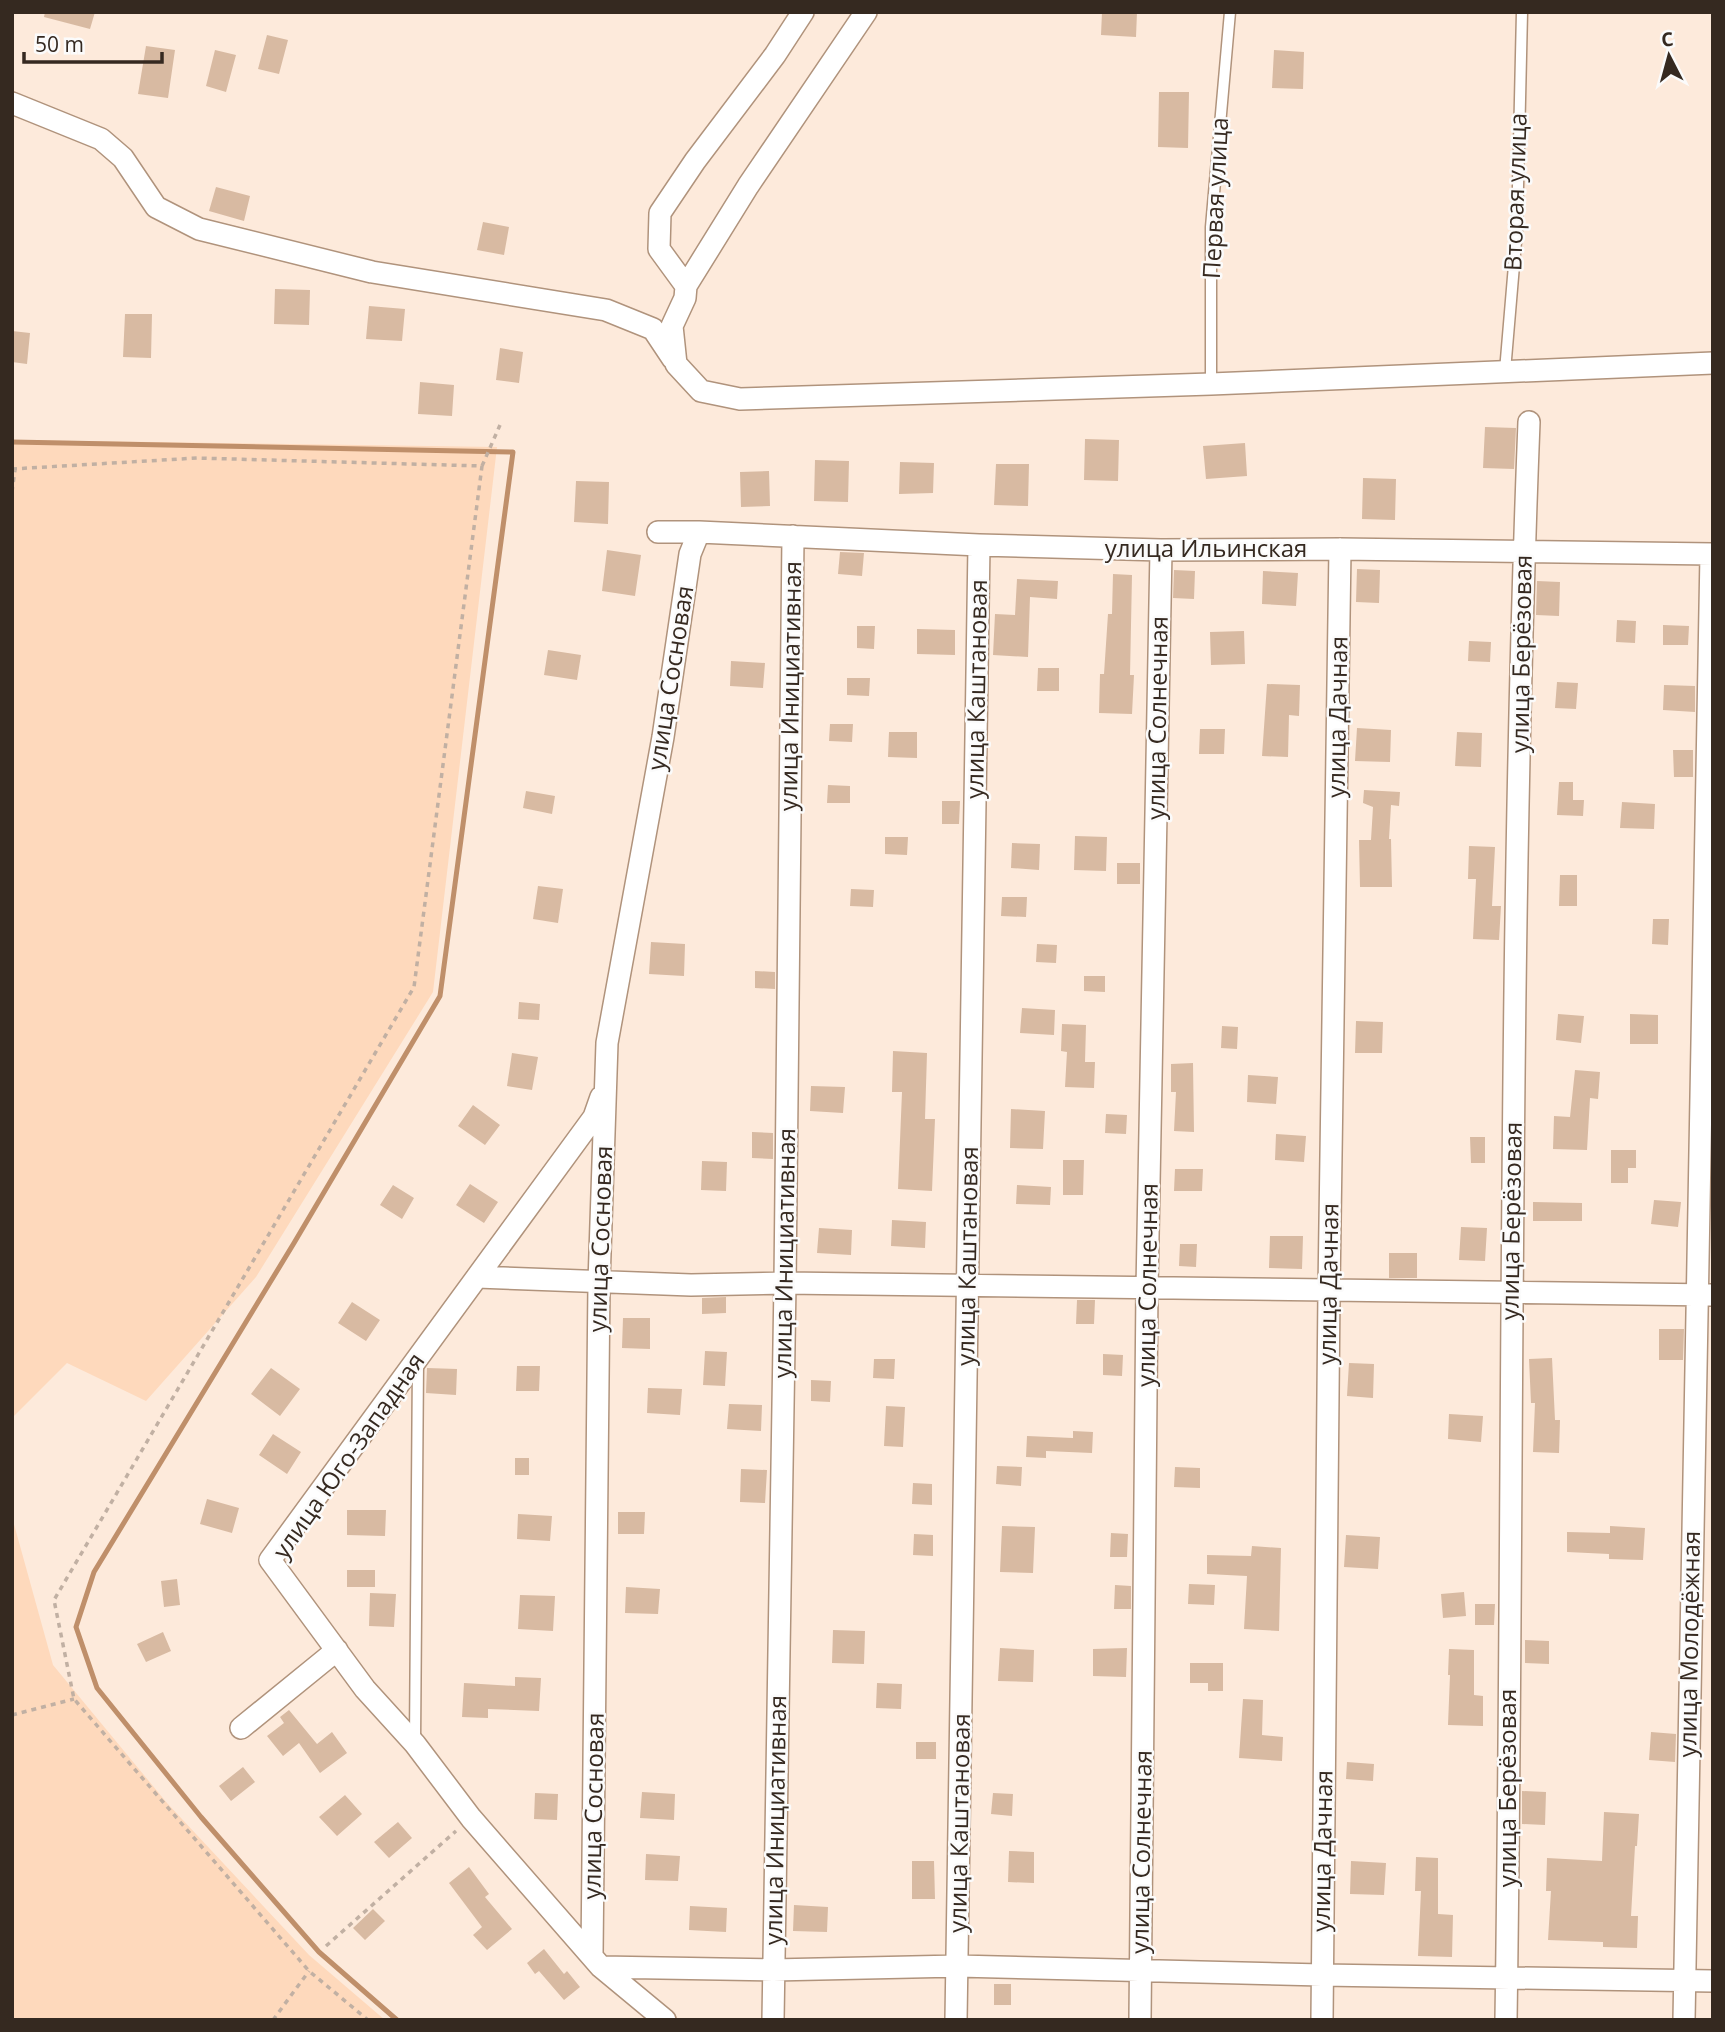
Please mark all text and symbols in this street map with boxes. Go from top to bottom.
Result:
scale bar [24,21,163,65]
north arrow [1634,21,1704,91]
text: С [1660,26,1675,53]
text: 50 m [35,30,84,58]
street label: Вторая улица [1495,112,1534,272]
street label: Первая улица [1194,116,1235,280]
street label: улица Ильинская [1105,531,1307,564]
street label: улица Берёзовая [1502,555,1539,753]
street label: улица Инициативная [771,561,808,811]
street label: улица Каштановая [957,579,994,799]
street label: улица Сосновая [639,583,700,773]
street label: улица Солнечная [1138,616,1175,820]
street label: улица Дачная [1319,636,1354,798]
street label: улица Берёзовая [1492,1122,1529,1320]
street label: улица Инициативная [765,1128,802,1378]
street label: улица Сосновая [580,1145,619,1333]
street label: улица Каштановая [948,1146,985,1366]
street label: улица Солнечная [1128,1183,1165,1387]
street label: улица Дачная [1310,1203,1345,1365]
street label: улица Юго-Западная [264,1346,431,1565]
street label: улица Молодёжная [1670,1530,1707,1758]
street label: улица Берёзовая [1490,1689,1523,1887]
street label: улица Инициативная [756,1695,793,1945]
street label: улица Сосновая [574,1712,611,1900]
street label: улица Каштановая [940,1713,977,1933]
street label: улица Солнечная [1122,1750,1159,1954]
street label: улица Дачная [1304,1770,1339,1932]

